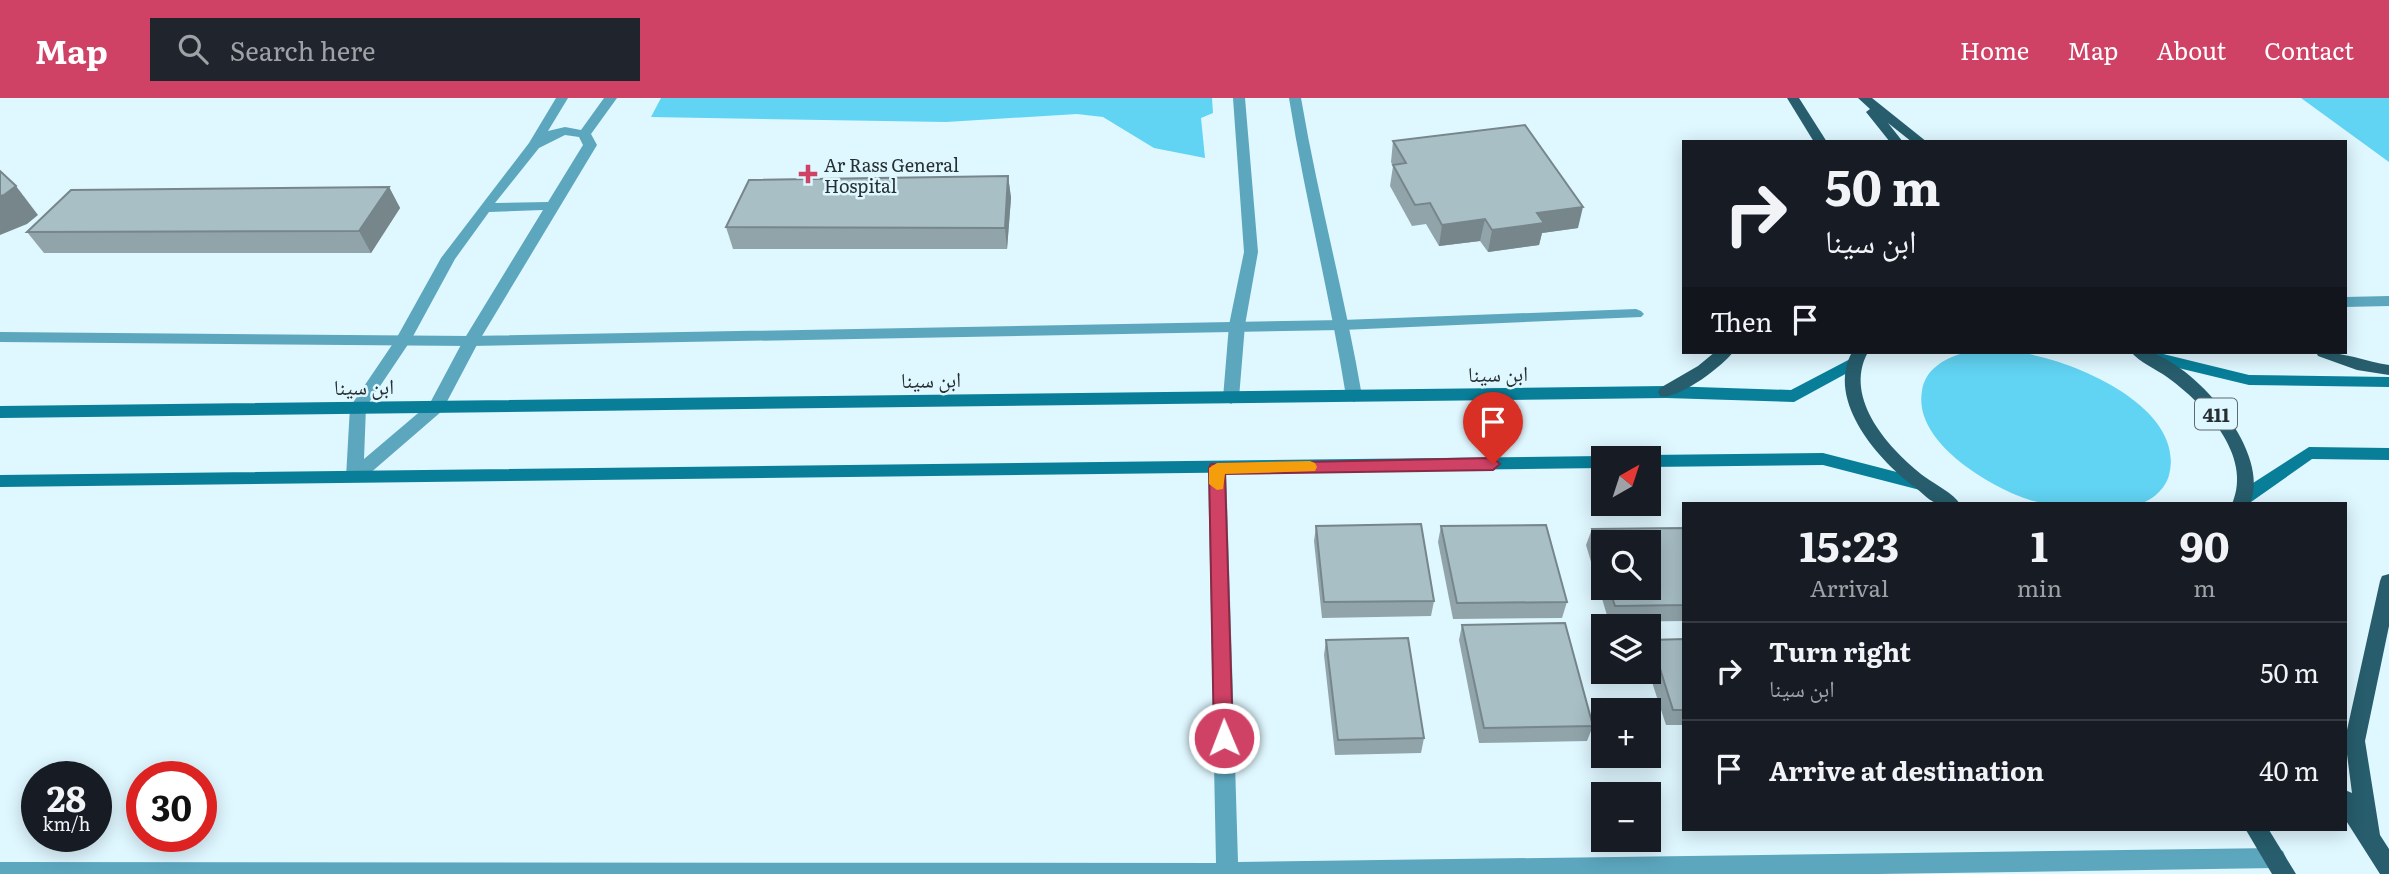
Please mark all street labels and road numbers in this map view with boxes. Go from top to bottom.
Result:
street label: ابن سينا [1468,356,1528,388]
street label: ابن سينا [901,362,961,394]
street label: ابن سينا [334,369,394,401]
road number: 411 [2195,398,2237,430]

